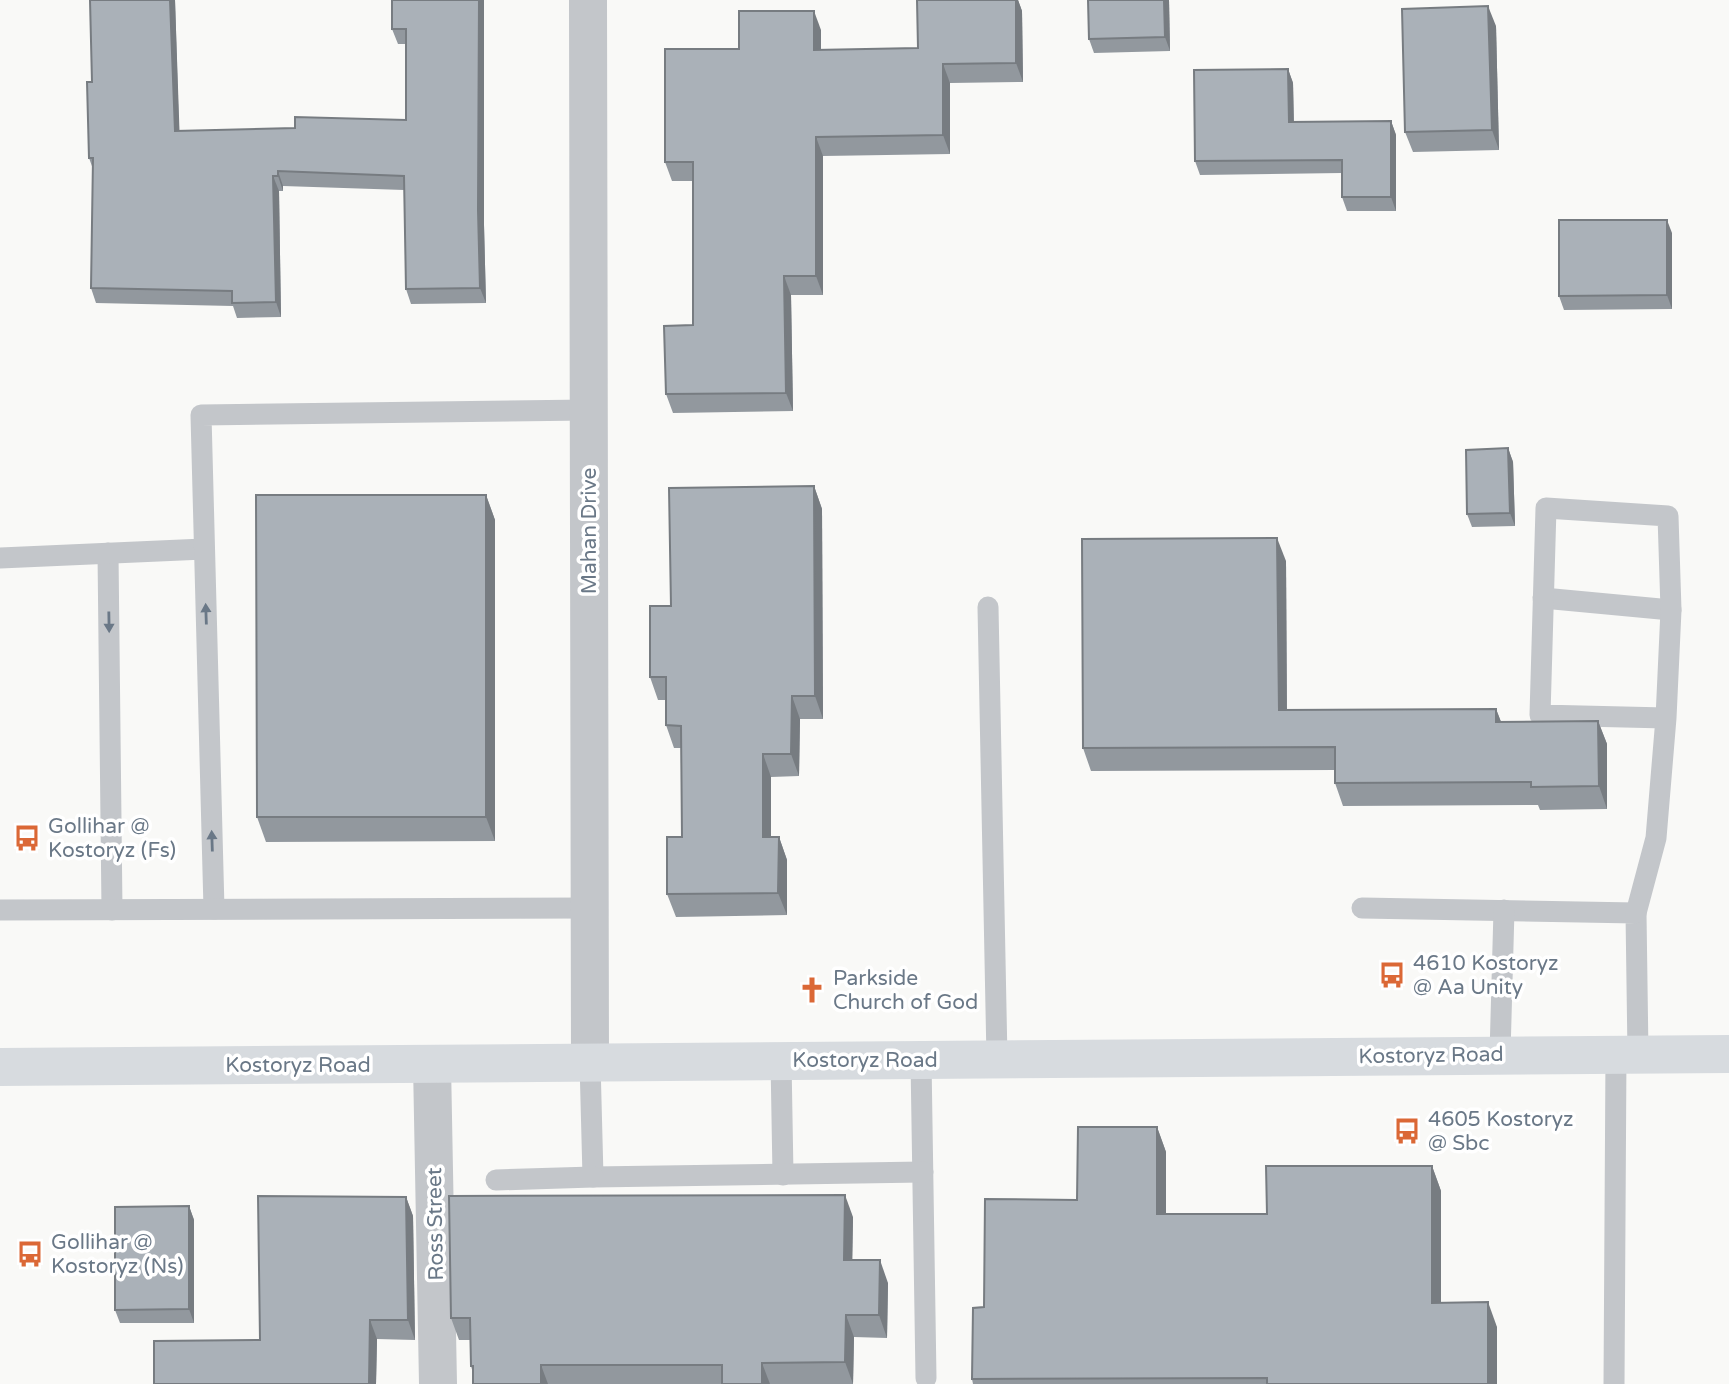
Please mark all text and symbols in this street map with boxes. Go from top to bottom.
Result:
street label: Mahan Drive [577,468,602,594]
one-way arrow [201,602,212,624]
one-way arrow [103,611,115,633]
place label: Gollihar @ Kostoryz (Fs) [48,814,176,863]
bus stop icon: Gollihar @ Kostoryz (Fs) [12,823,42,853]
one-way arrow [207,830,218,852]
place label: 4610 Kostoryz @ Aa Unity [1413,951,1558,1000]
bus stop icon: 4610 Kostoryz @ Aa Unity [1377,960,1407,990]
place label: Parkside Church of God [833,966,978,1015]
church icon: Parkside Church of God [797,975,827,1005]
street label: Kostoryz Road [1358,1042,1504,1069]
street label: Kostoryz Road [792,1048,938,1073]
street label: Kostoryz Road [225,1053,371,1078]
place label: 4605 Kostoryz @ Sbc [1428,1107,1573,1156]
bus stop icon: 4605 Kostoryz @ Sbc [1392,1116,1422,1146]
street label: Ross Street [422,1167,449,1281]
place label: Gollihar @ Kostoryz (Ns) [51,1230,184,1279]
bus stop icon: Gollihar @ Kostoryz (Ns) [15,1239,45,1269]

